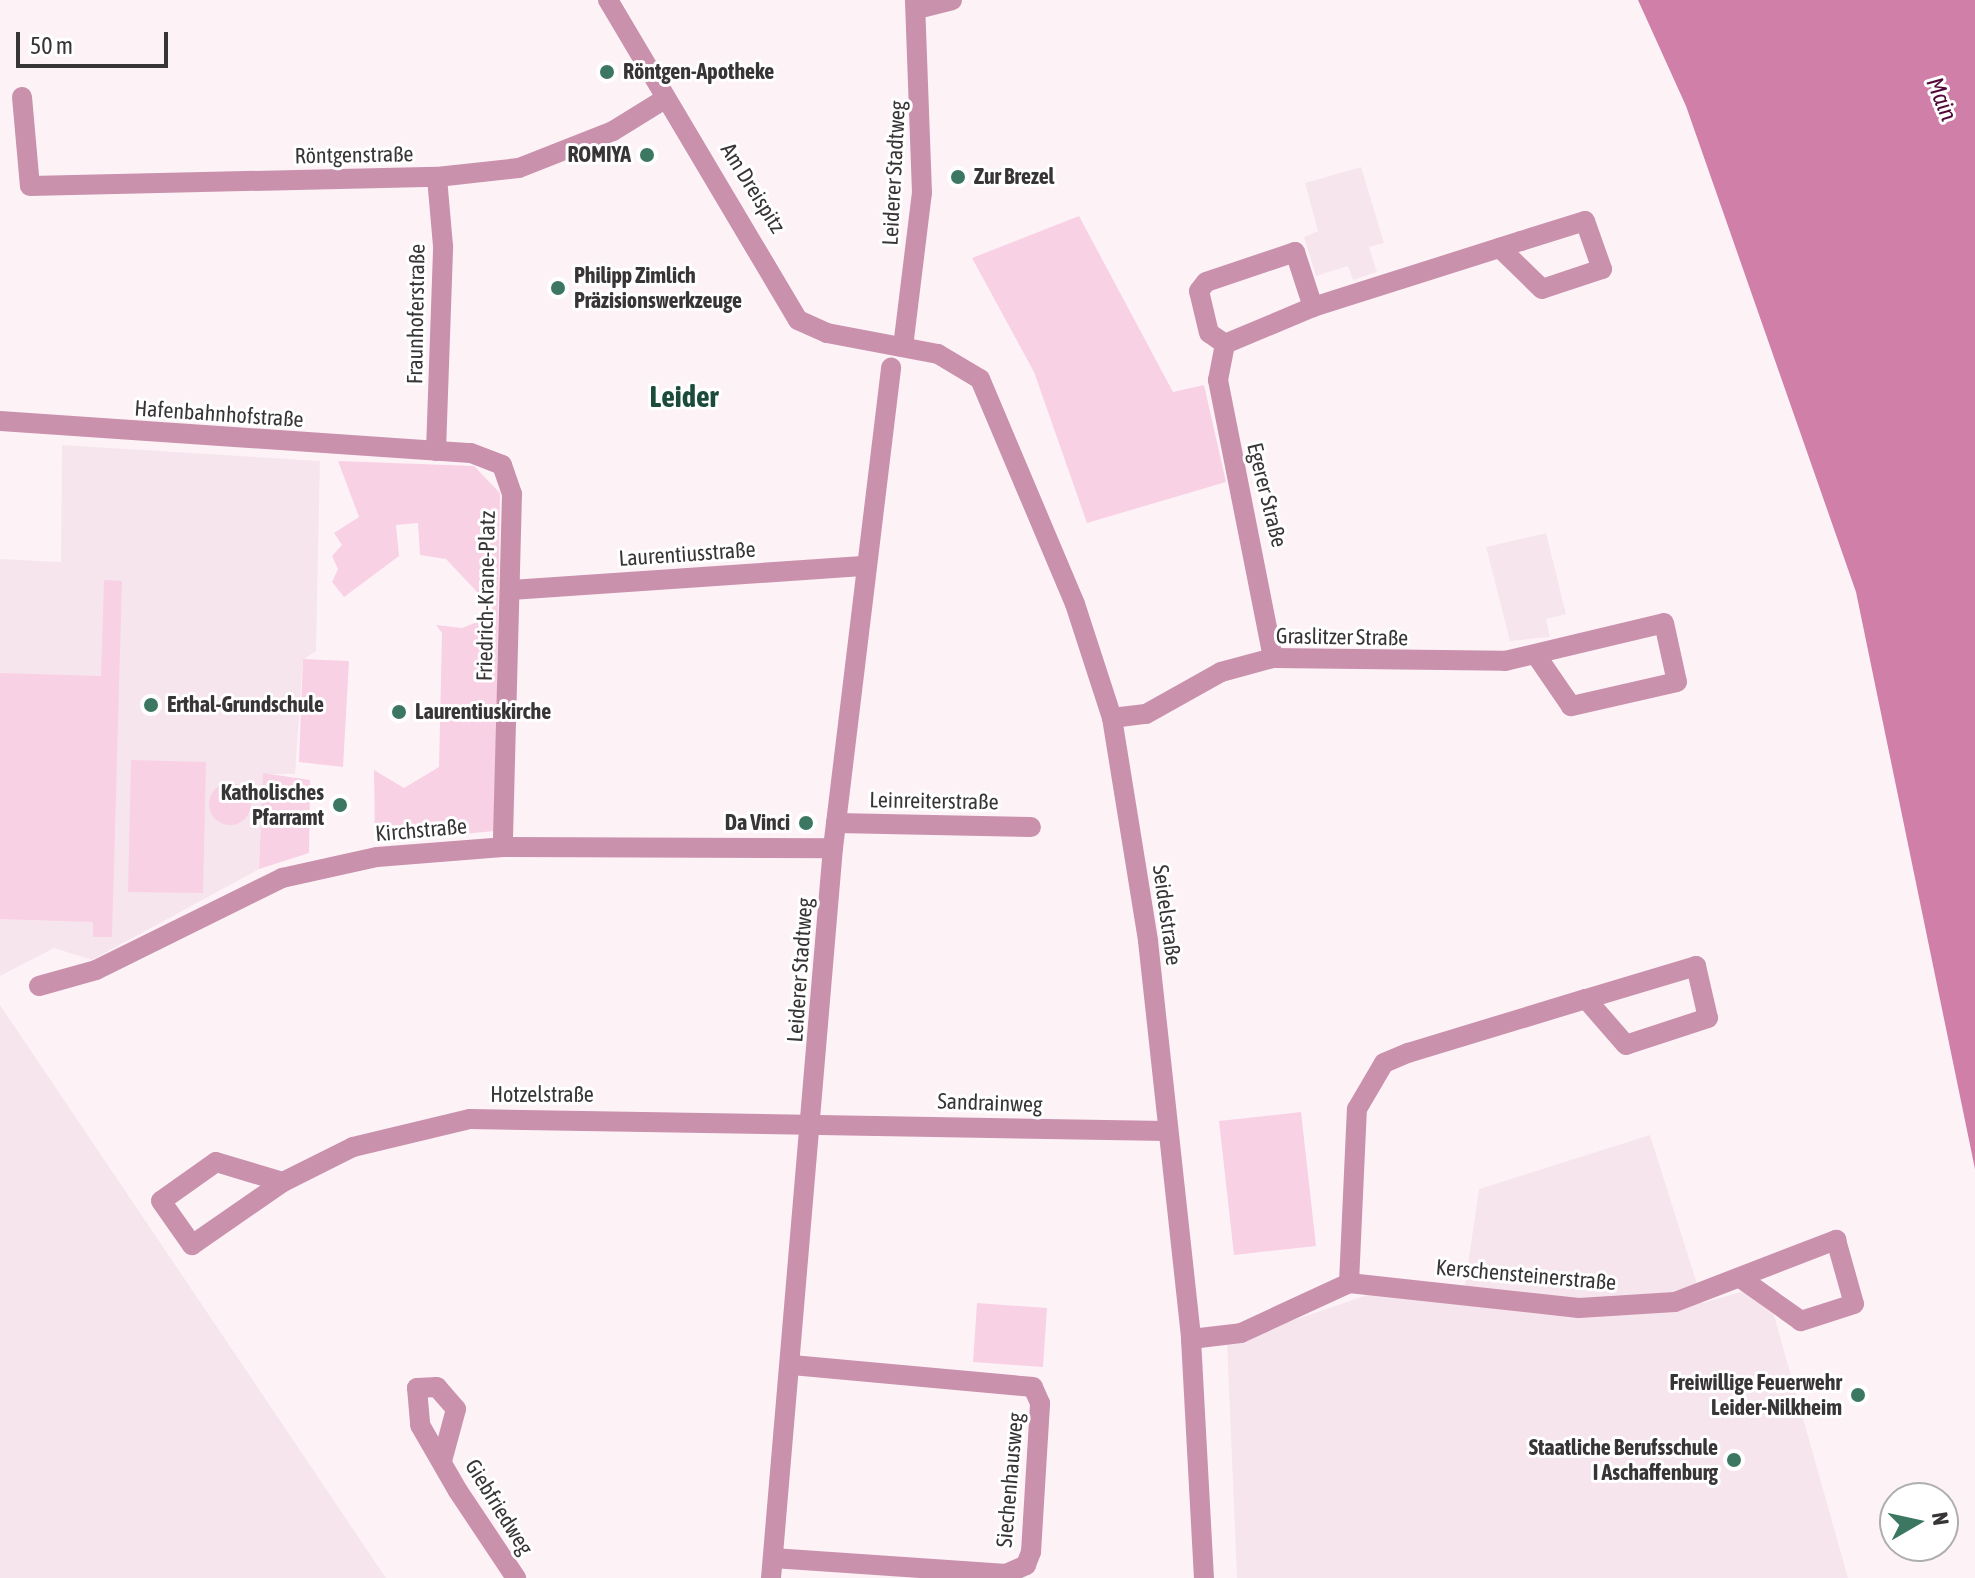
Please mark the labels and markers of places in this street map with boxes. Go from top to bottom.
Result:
place label: Röntgen-Apotheke [623,59,774,85]
marker: Röntgen-Apotheke [598,63,616,81]
place label: ROMIYA [568,142,631,168]
marker: ROMIYA [638,146,656,164]
place label: Zur Brezel [974,164,1054,190]
marker: Zur Brezel [949,168,967,186]
place label: Philipp Zimlich Präzisionswerkzeuge [574,262,742,314]
marker: Philipp Zimlich Präzisionswerkzeuge [549,279,567,297]
place label: Erthal-Grundschule [167,692,324,718]
marker: Erthal-Grundschule [142,696,160,714]
place label: Laurentiuskirche [415,699,551,725]
marker: Laurentiuskirche [390,703,408,721]
place label: Katholisches Pfarramt [221,779,324,830]
marker: Katholisches Pfarramt [331,796,349,814]
place label: Da Vinci [725,810,790,836]
marker: Da Vinci [797,814,815,832]
place label: Freiwillige Feuerwehr Leider-Nilkheim [1670,1369,1842,1420]
marker: Freiwillige Feuerwehr Leider-Nilkheim [1849,1386,1867,1404]
place label: Staatliche Berufsschule I Aschaffenburg [1529,1434,1718,1486]
marker: Staatliche Berufsschule I Aschaffenburg [1725,1451,1743,1469]

